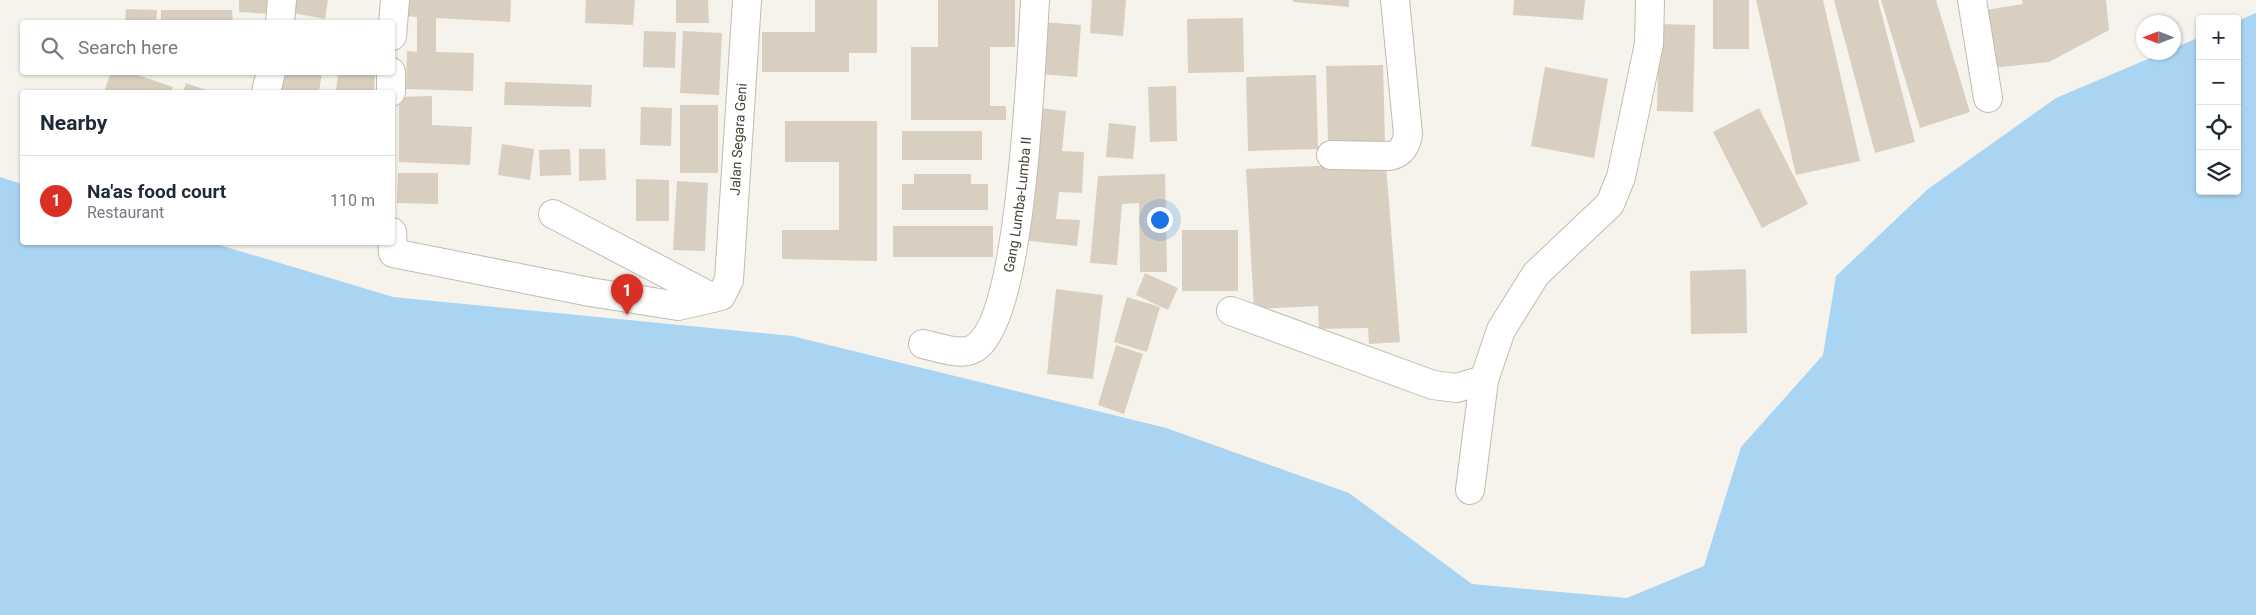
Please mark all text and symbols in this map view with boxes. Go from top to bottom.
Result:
north arrow [2136,15,2181,60]
map controls [2196,15,2241,195]
button: + [2196,15,2241,60]
search box [20,20,395,75]
icon: search [38,34,66,62]
text: Search here [78,36,178,59]
button: − [2196,60,2241,105]
street label: Jalan Segara Geni [726,83,750,196]
button: locate [2196,105,2241,150]
text: Nearby [40,111,107,135]
street label: Gang Lumba-Lumba II [1000,136,1034,274]
button: layers [2196,150,2241,195]
text: Na'as food court [87,180,226,203]
text: 1 [51,191,61,210]
text: 110 m [330,191,375,210]
text: Restaurant [87,203,164,222]
your location [1147,207,1173,233]
pin: 1 [611,274,643,315]

